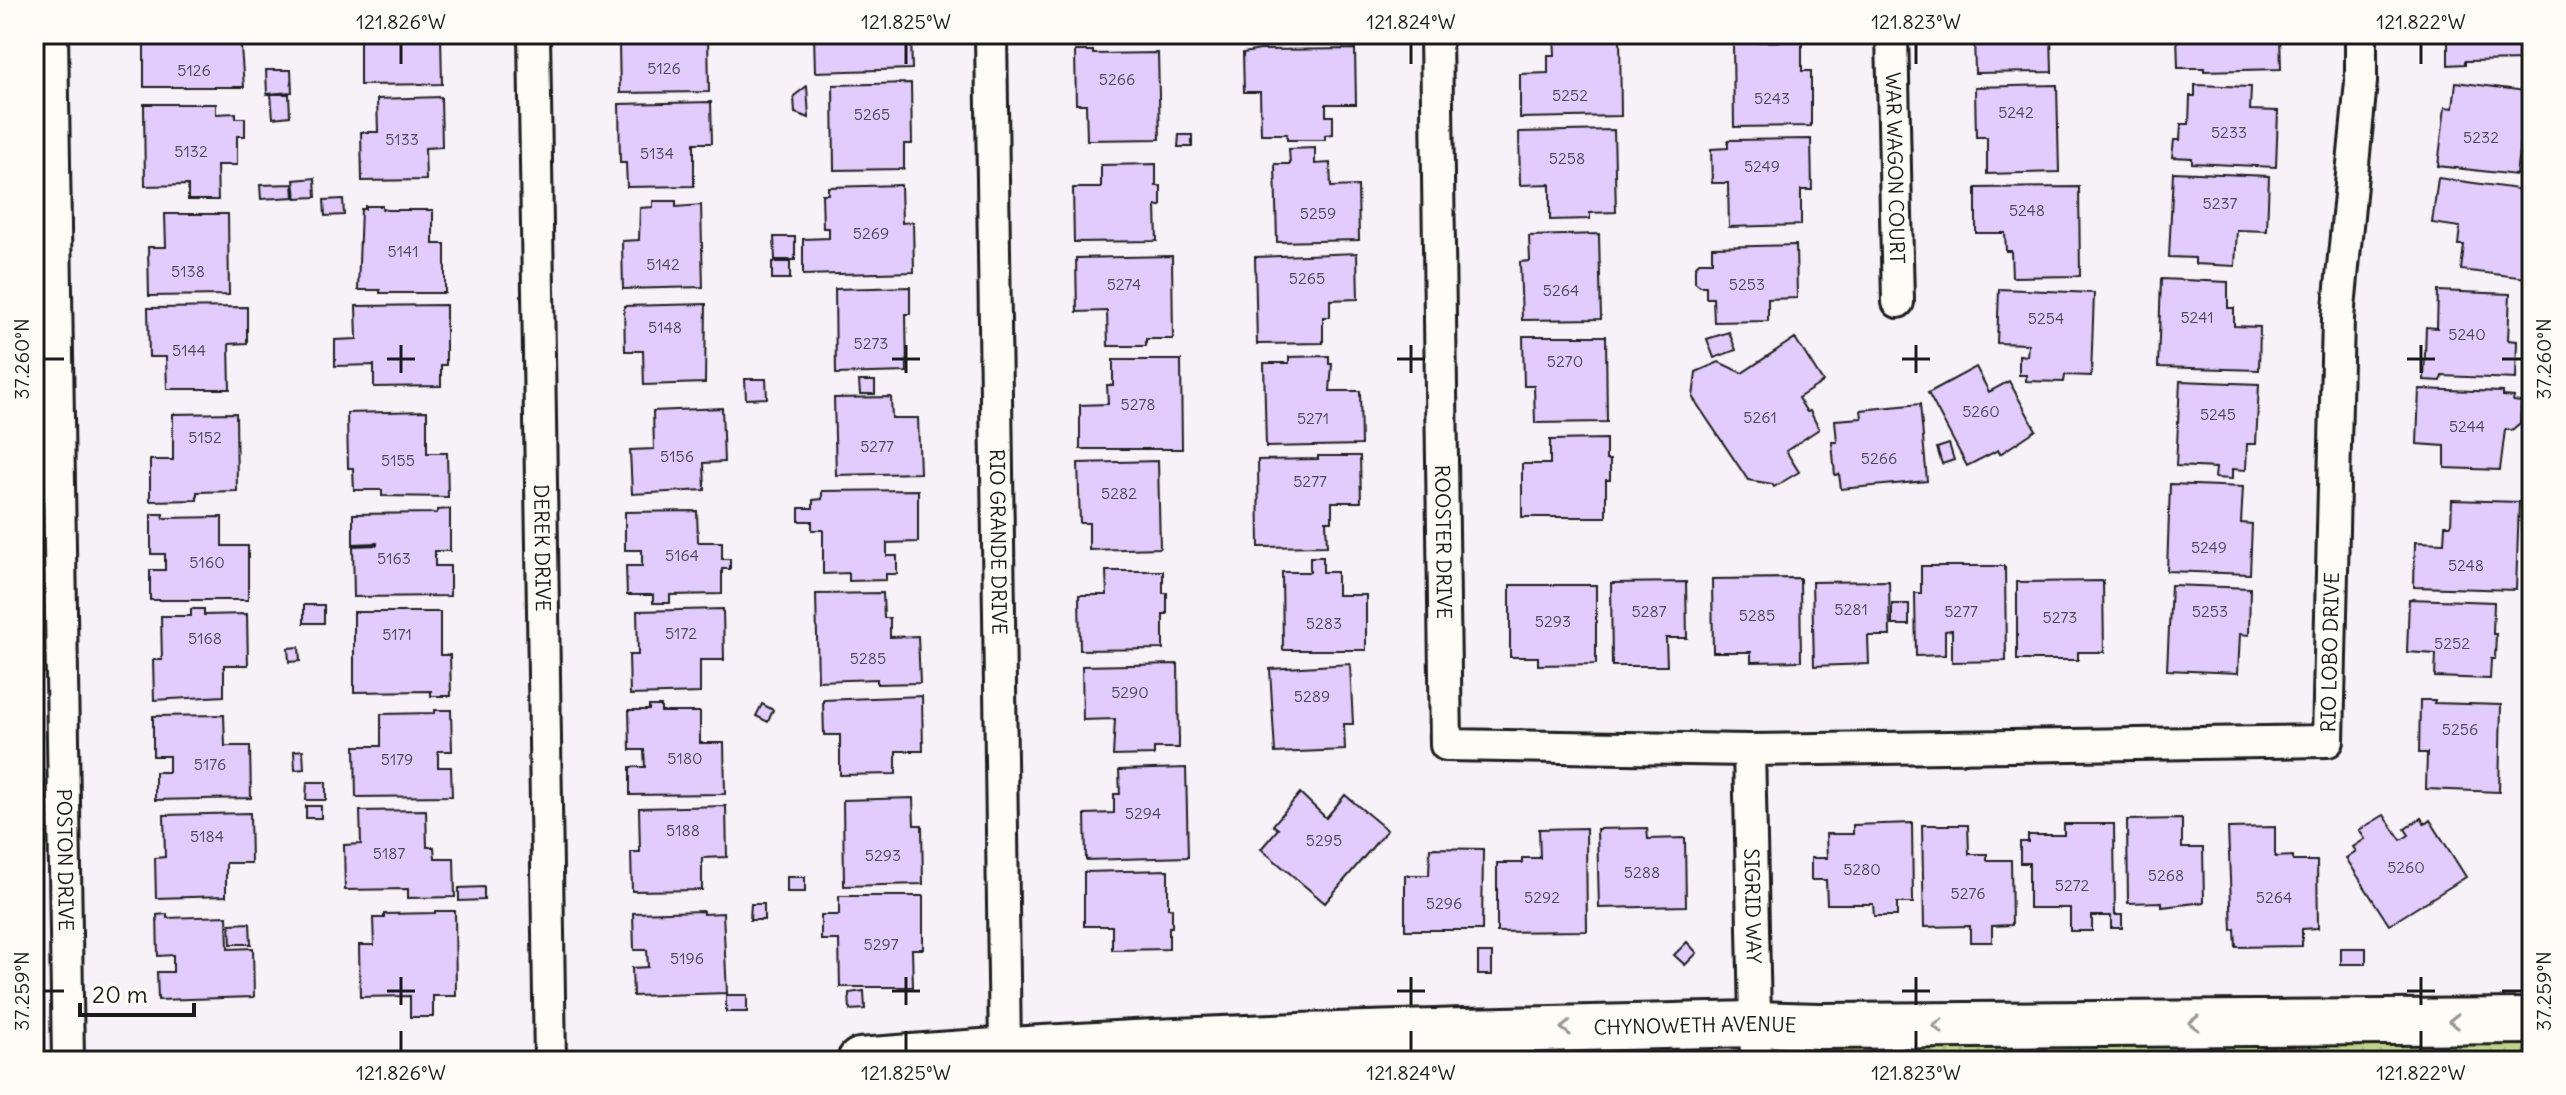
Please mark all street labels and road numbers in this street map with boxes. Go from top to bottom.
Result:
street label: WAR WAGON COURT [1881,72,1910,264]
street label: RIO GRANDE DRIVE [985,449,1012,635]
street label: ROOSTER DRIVE [1430,465,1457,619]
street label: DEREK DRIVE [529,484,556,612]
street label: RIO LOBO DRIVE [2315,572,2344,733]
street label: POSTON DRIVE [52,788,79,931]
street label: SIGRID WAY [1739,848,1767,964]
street label: CHYNOWETH AVENUE [1593,1011,1797,1040]

